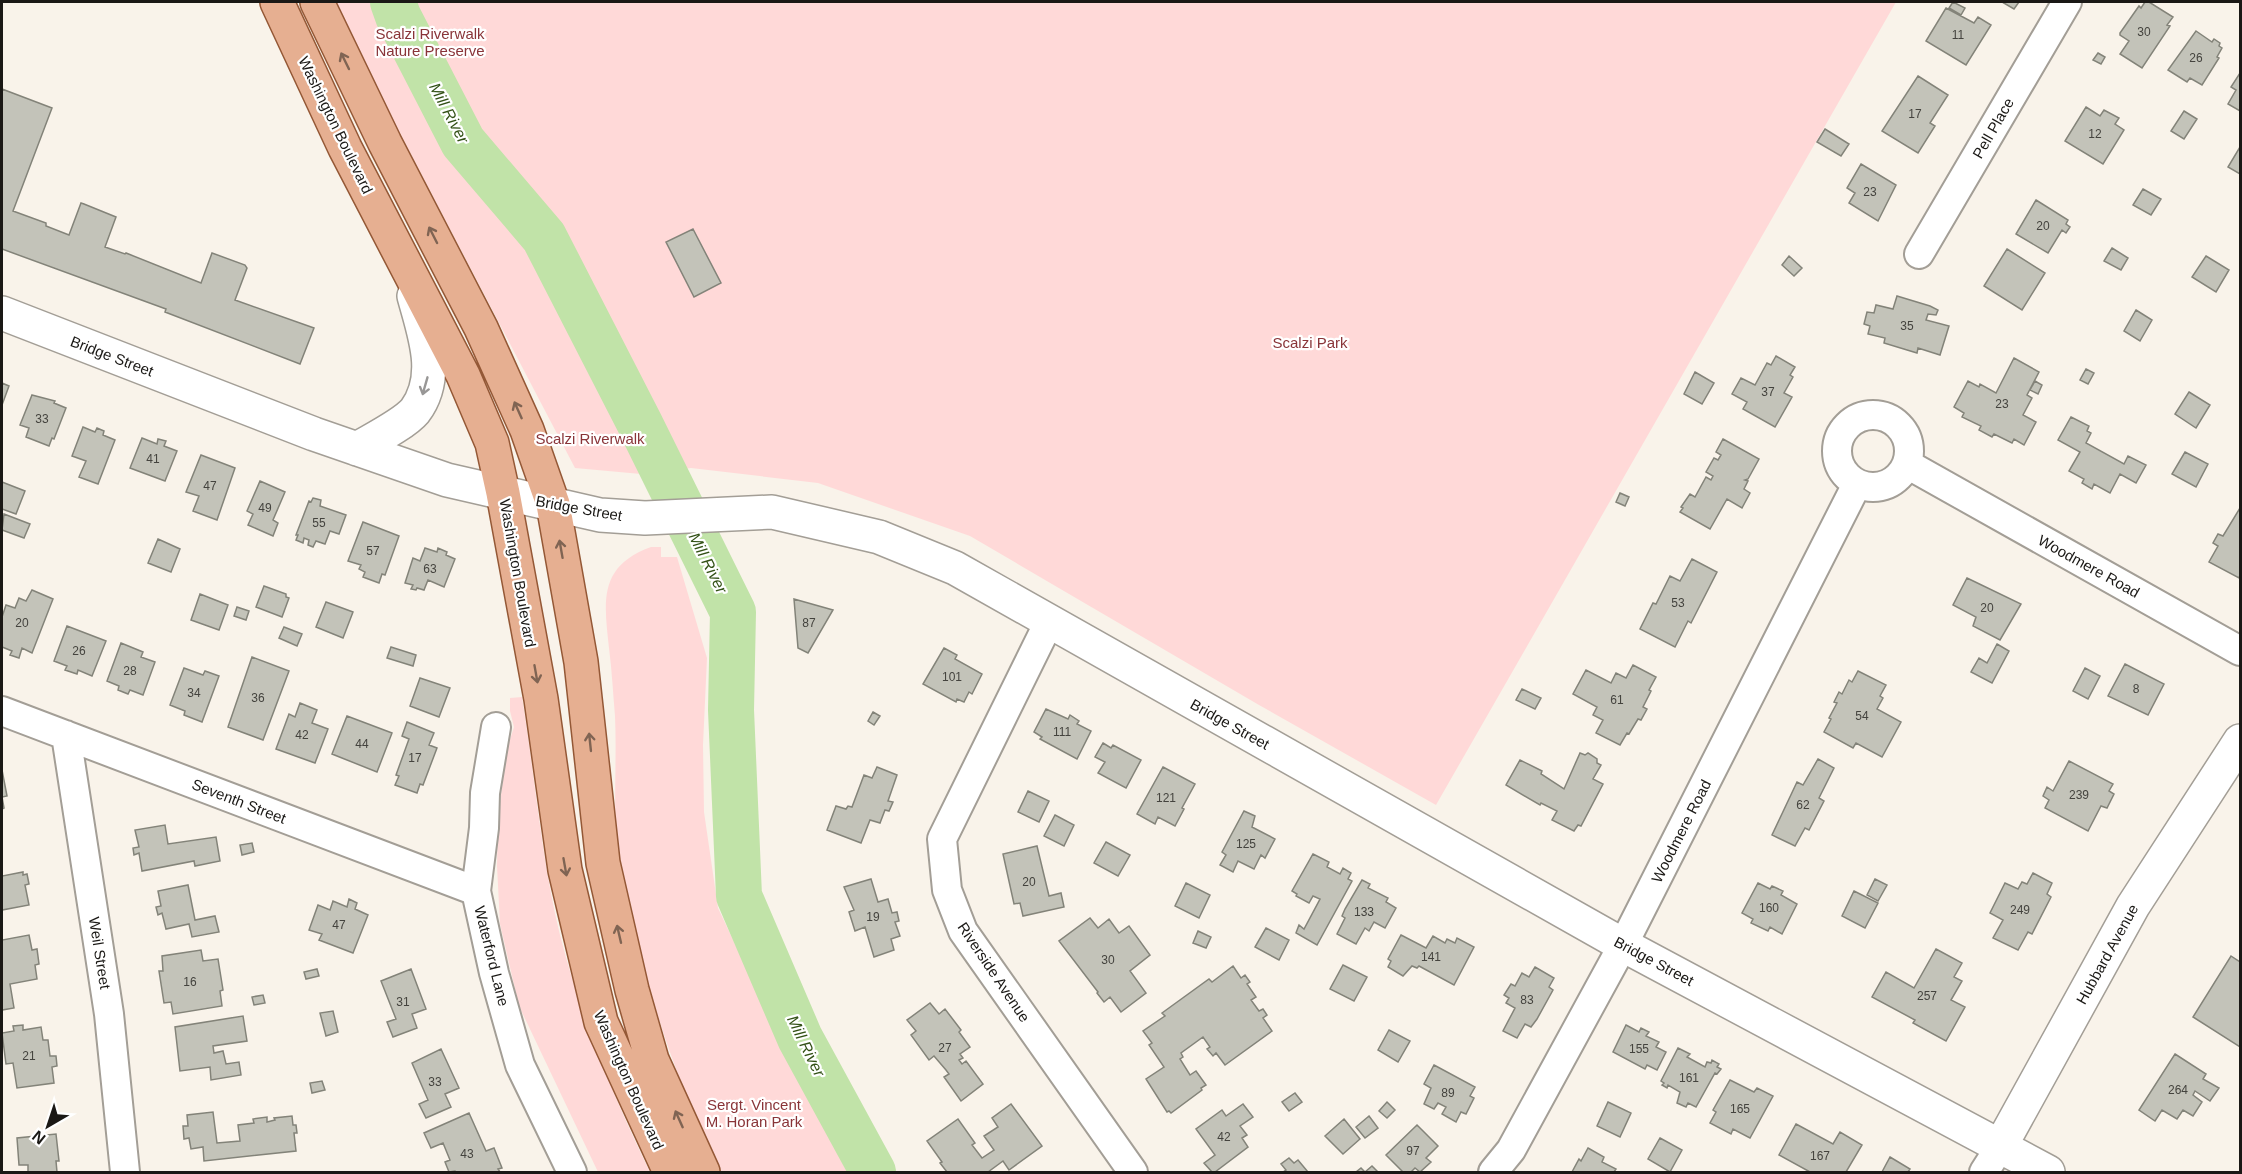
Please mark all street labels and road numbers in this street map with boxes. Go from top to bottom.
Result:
street label: Washington Boulevard [295,54,377,196]
street label: Pell Place [1969,95,2017,161]
street label: Bridge Street [68,332,157,380]
street label: Bridge Street [534,492,624,524]
street label: Washington Boulevard [497,497,539,649]
street label: Woodmere Road [2035,531,2143,601]
street label: Bridge Street [1188,695,1273,753]
street label: Seventh Street [190,775,289,827]
street label: Woodmere Road [1648,777,1714,885]
street label: Hubbard Avenue [2073,901,2141,1007]
street label: Waterford Lane [471,904,513,1008]
street label: Weil Street [86,916,114,991]
street label: Riverside Avenue [954,919,1034,1025]
street label: Bridge Street [1611,933,1697,989]
street label: Washington Boulevard [591,1008,667,1152]

